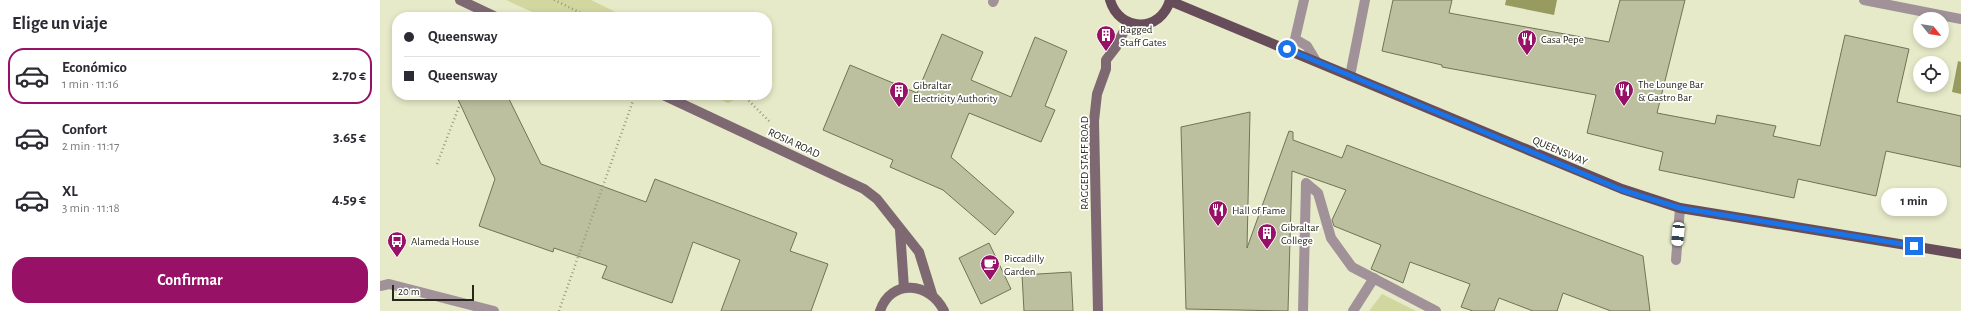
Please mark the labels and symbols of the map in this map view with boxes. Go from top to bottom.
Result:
north arrow [1913,12,1949,48]
building icon: Ragged Staff Gates [1095,24,1117,52]
place label: Ragged Staff Gates [1120,24,1166,48]
restaurant icon: Casa Pepe [1516,28,1538,56]
place label: Casa Pepe [1541,34,1584,45]
route start [1278,40,1296,58]
restaurant icon: The Lounge Bar & Gastro Bar [1613,79,1635,107]
place label: The Lounge Bar & Gastro Bar [1638,79,1704,103]
building icon: Gibraltar Electricity Authority [888,80,910,108]
place label: Gibraltar Electricity Authority [913,80,998,104]
street label: RAGGED STAFF ROAD [1079,116,1090,210]
street label: ROSIA ROAD [766,126,822,160]
street label: QUEENSWAY [1531,135,1589,168]
callout: 1 min [1881,188,1947,216]
restaurant icon: Hall of Fame [1207,199,1229,227]
place label: Hall of Fame [1232,205,1285,216]
building icon: Gibraltar College [1256,222,1278,250]
place label: Gibraltar College [1281,222,1320,246]
car [1671,222,1685,246]
bus stop icon: Alameda House [386,230,408,258]
place label: Alameda House [411,236,479,247]
route end [1905,237,1923,255]
cafe icon: Piccadilly Garden [979,253,1001,281]
place label: Piccadilly Garden [1004,253,1045,277]
scale bar [392,283,474,302]

